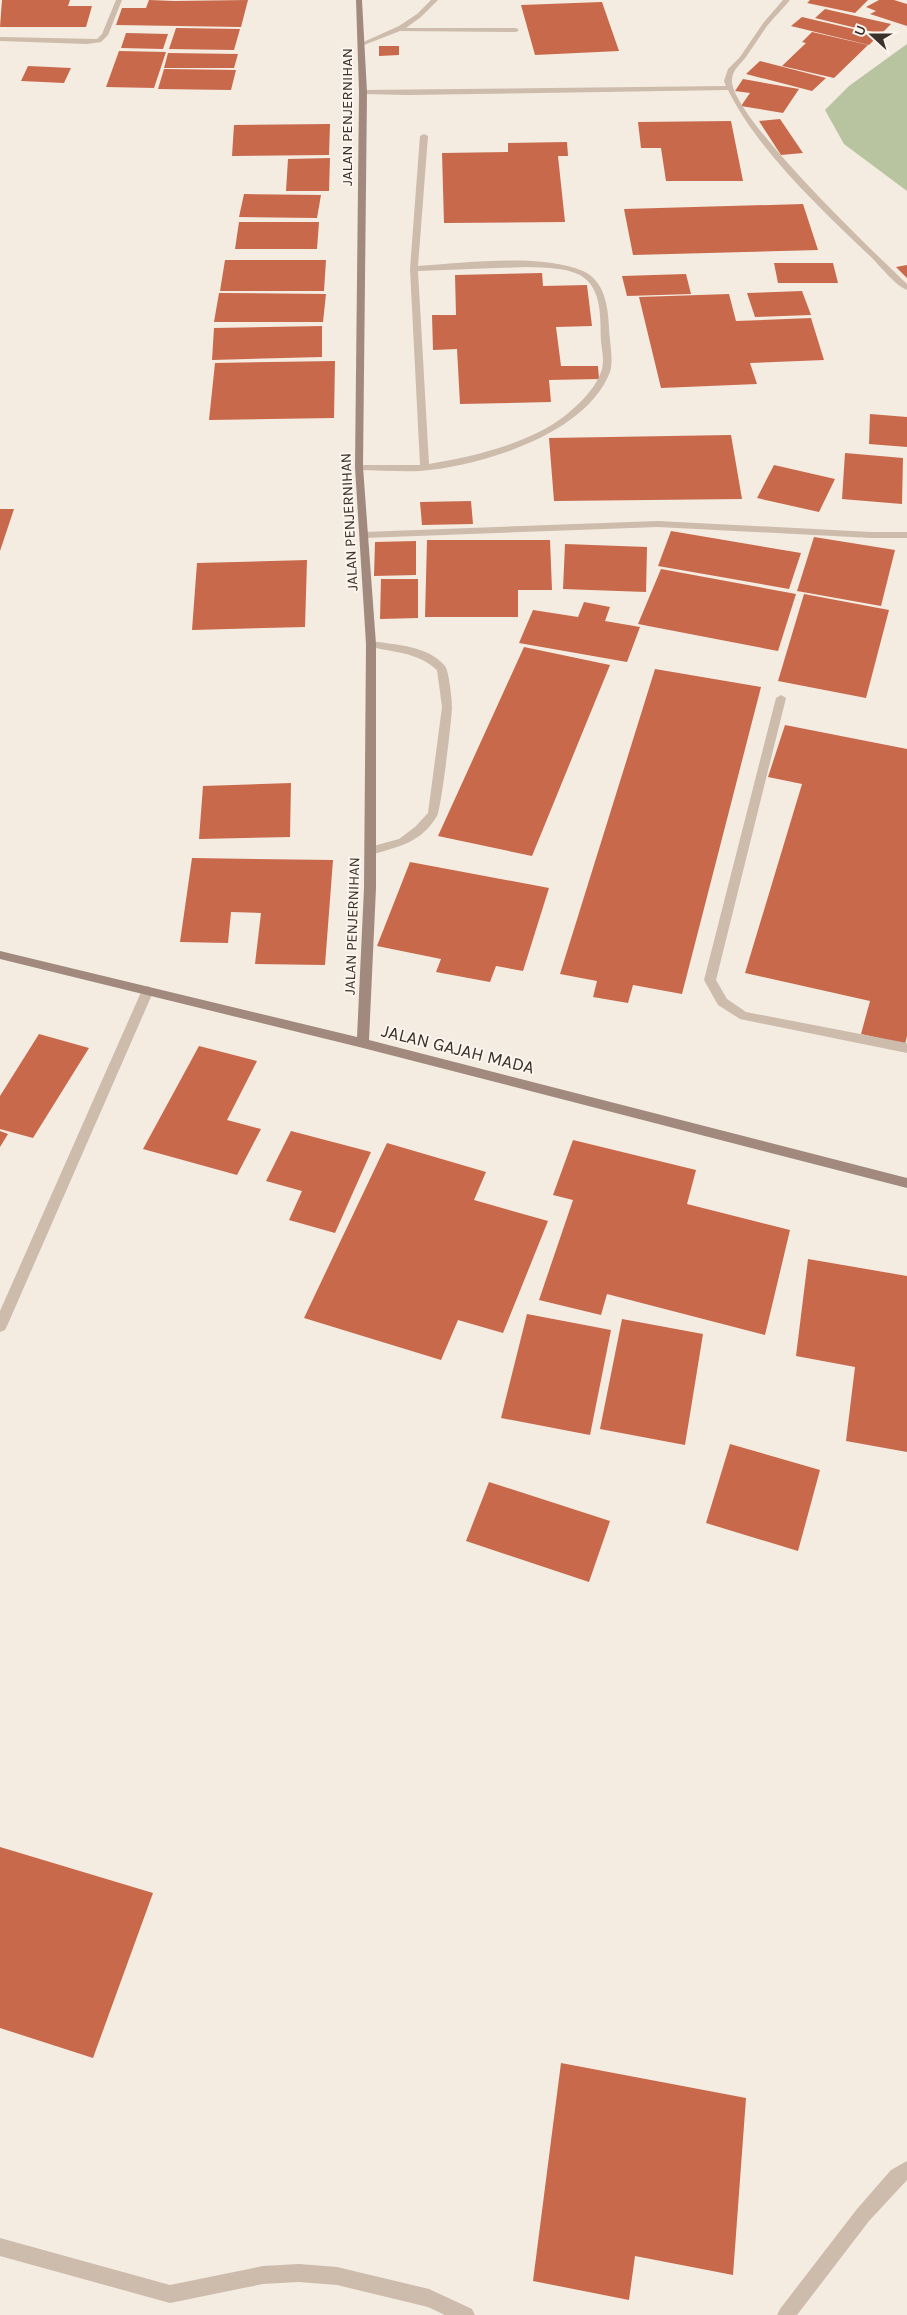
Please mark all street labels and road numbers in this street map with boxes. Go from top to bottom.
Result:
street label: JALAN PENJERNIHAN [338,48,356,186]
street label: JALAN PENJERNIHAN [336,453,362,591]
street label: JALAN PENJERNIHAN [341,857,363,995]
street label: JALAN GAJAH MADA [379,1019,537,1079]

